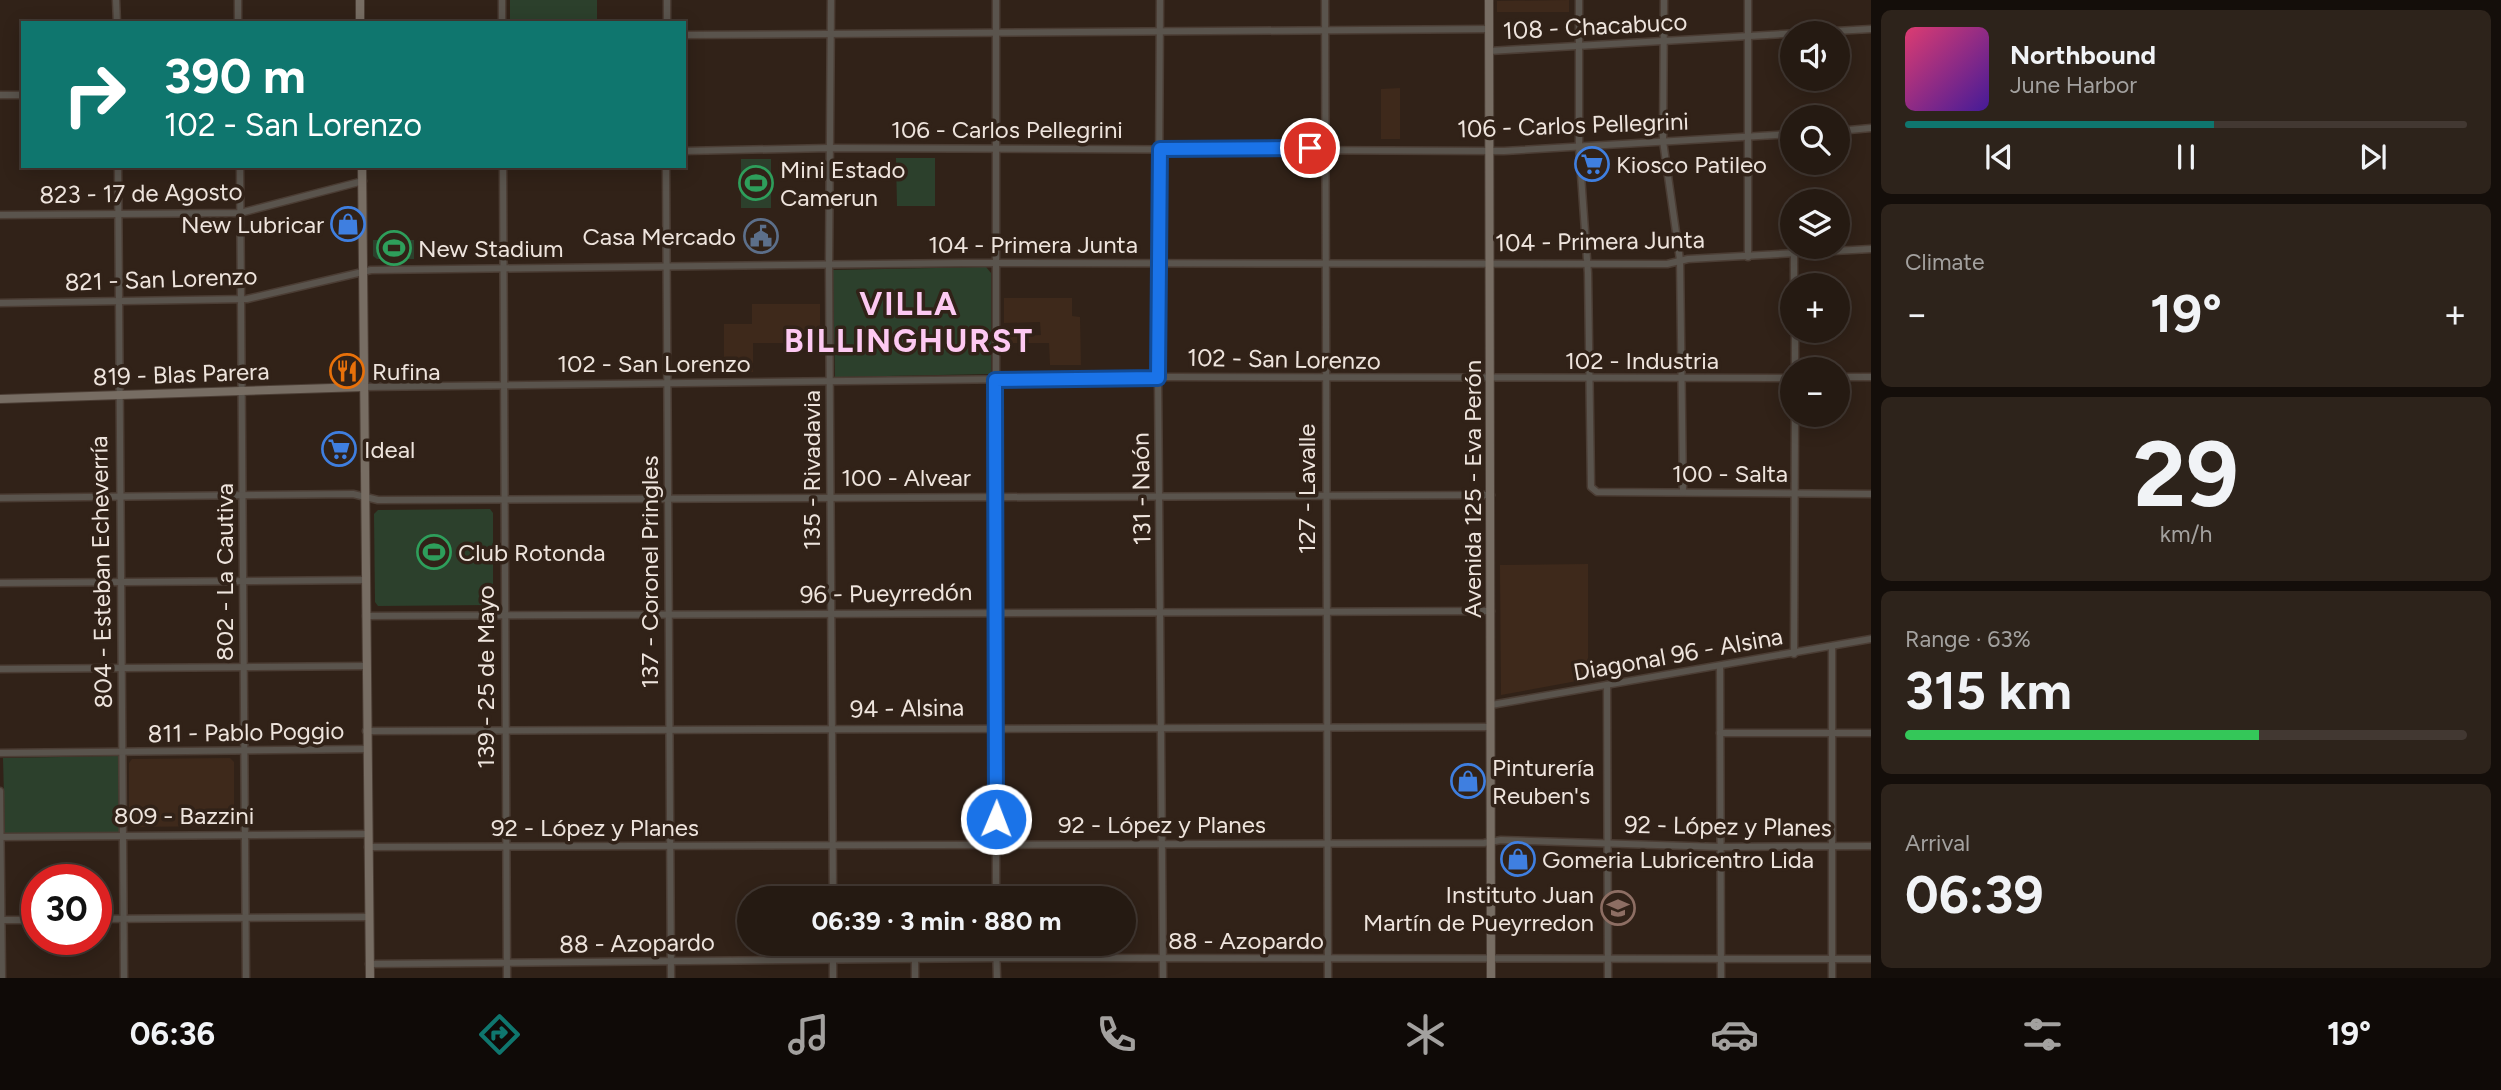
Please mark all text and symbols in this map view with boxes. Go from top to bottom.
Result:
street label: 108 - Chacabuco [1502,7,1688,45]
map controls [1780,21,1850,427]
button: sound [1780,21,1850,91]
text: Northbound [2010,39,2156,71]
text: 390 m [164,46,306,105]
icon: right [49,49,140,140]
text: June Harbor [2010,71,2137,99]
button: search [1780,105,1850,175]
text: 102 - San Lorenzo [164,106,422,144]
street label: 106 - Carlos Pellegrini [1457,106,1689,144]
street label: 106 - Carlos Pellegrini [891,115,1123,144]
pin [1280,118,1340,178]
icon: arrive [1291,129,1329,167]
icon: previous [1980,138,2018,176]
icon: pause [2167,138,2205,176]
icon: next [2354,138,2392,176]
supermarket icon: Kiosco Patileo [1573,145,1611,183]
place label: Kiosco Patileo [1616,150,1767,179]
place label: Mini Estado Camerun [780,155,905,212]
sports icon: Mini Estado Camerun [737,164,775,202]
street label: 823 - 17 de Agosto [39,177,243,209]
button: layers [1780,189,1850,259]
shop icon: New Lubricar [329,205,367,243]
place label: New Lubricar [181,210,324,239]
public building icon: Casa Mercado [742,217,780,255]
place label: Casa Mercado [582,222,736,251]
street label: 104 - Primera Junta [1495,225,1705,257]
sports icon: New Stadium [375,229,413,267]
street label: 104 - Primera Junta [928,230,1138,259]
place label: New Stadium [418,234,564,263]
text: Climate [1905,248,1984,276]
street label: 821 - San Lorenzo [64,261,258,297]
button: + [1780,273,1850,343]
text: 19° [2150,283,2222,345]
district label: VILLA BILLINGHURST [784,285,1034,360]
text: − [1905,291,1929,337]
text: + [2443,291,2467,337]
street label: 102 - San Lorenzo [1187,343,1381,375]
street label: 102 - Industria [1565,346,1719,375]
street label: 102 - San Lorenzo [557,349,751,378]
restaurant icon: Rufina [328,352,366,390]
street label: 819 - Blas Parera [92,356,270,392]
place label: Rufina [372,357,440,386]
button: − [1780,357,1850,427]
street label: Avenida 125 - Eva Perón [1458,360,1487,618]
street label: 135 - Rivadavia [797,390,826,550]
text: 29 [2133,420,2239,529]
street label: 127 - Lavalle [1292,424,1321,554]
supermarket icon: Ideal [320,430,358,468]
street label: 131 - Naón [1126,432,1156,546]
street label: 804 - Esteban Echeverría [84,435,118,709]
place label: Ideal [364,435,415,464]
street label: 137 - Coronel Pringles [635,455,664,689]
street label: 100 - Salta [1672,459,1788,488]
street label: 100 - Alvear [841,463,971,492]
street label: 802 - La Cautiva [210,483,239,661]
text: km/h [2160,520,2212,548]
sports icon: Club Rotonda [415,533,453,571]
place label: Club Rotonda [458,538,606,567]
street label: 96 - Pueyrredón [800,577,972,609]
street label: 139 - 25 de Mayo [471,585,500,769]
street label: Diagonal 96 - Alsina [1571,621,1785,687]
text: Range · 63% [1905,625,2031,653]
text: 315 km [1905,660,2072,722]
street label: 94 - Alsina [850,693,964,723]
street label: 811 - Pablo Poggio [147,716,345,748]
place label: Pinturería Reuben's [1492,753,1594,810]
shop icon: Pinturería Reuben's [1449,762,1487,800]
position arrow [959,782,1033,856]
street label: 809 - Bazzini [114,801,254,830]
street label: 92 - López y Planes [1058,810,1266,839]
street label: 92 - López y Planes [1624,810,1832,842]
street label: 92 - López y Planes [491,813,699,842]
text: Arrival [1905,829,1970,857]
shop icon: Gomeria Lubricentro Lida [1499,840,1537,878]
place label: Gomeria Lubricentro Lida [1542,845,1814,874]
speed limit sign: 30 [21,864,112,955]
text: 06:39 [1905,864,2044,926]
place label: Instituto Juan Martín de Pueyrredon [1363,880,1594,937]
school or university icon: Instituto Juan Martín de Pueyrredon [1599,889,1637,927]
text: 06:39 · 3 min · 880 m [812,905,1062,937]
street label: 88 - Azopardo [1168,926,1324,955]
street label: 88 - Azopardo [559,927,715,959]
icon: directions [475,1010,524,1059]
icon: music [784,1010,833,1059]
icon: phone [1092,1010,1141,1059]
icon: climate [1401,1010,1450,1059]
icon: car [1710,1010,1759,1059]
icon: filters [2018,1010,2067,1059]
text: 06:36 [130,1015,215,1053]
text: 19° [2327,1015,2371,1053]

